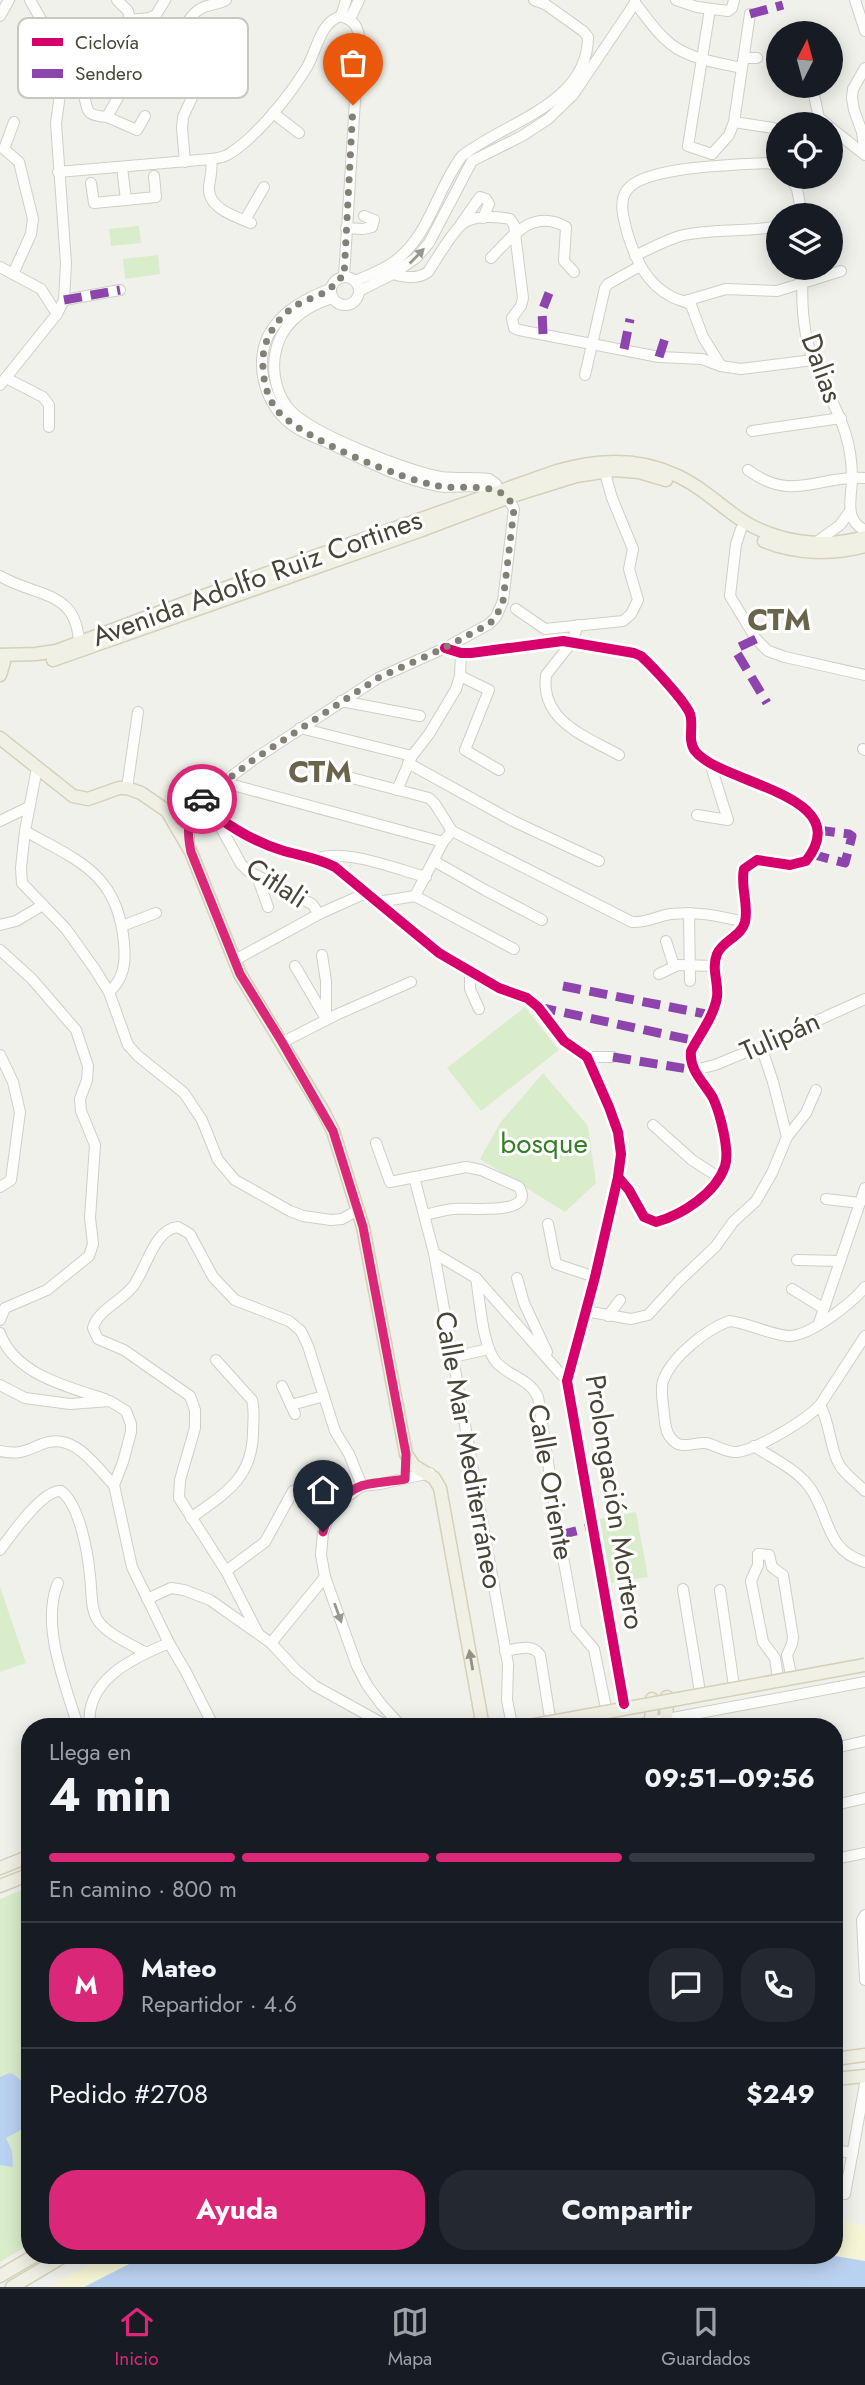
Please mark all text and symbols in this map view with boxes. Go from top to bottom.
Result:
legend [18,18,248,98]
north arrow [766,21,844,98]
map controls [766,21,843,280]
text: Ciclovía [75,29,139,56]
pin [323,33,383,105]
icon: bag [334,44,372,82]
text: Sendero [75,60,142,87]
button: locate [766,112,843,189]
button: layers [766,203,843,280]
one-way arrow [408,248,424,265]
street label: Dalias [791,328,853,408]
street label: Avenida Adolfo Ruiz Cortines [86,499,428,657]
district label: CTM [747,598,811,641]
district label: CTM [288,750,352,793]
courier [167,764,237,834]
icon: car [183,780,221,818]
street label: Citlali [238,848,316,918]
street label: Tulipán [734,1000,826,1072]
park label: bosque [500,1123,588,1164]
street label: Calle Mar Mediterráneo [424,1308,514,1592]
street label: Prolongación Mortero [575,1372,655,1632]
street label: Calle Oriente [517,1401,585,1563]
pin [293,1460,353,1532]
icon: home [304,1471,342,1509]
one-way arrow [333,1603,344,1624]
one-way arrow [465,1649,476,1671]
text: Llega en [49,1735,131,1769]
text: 09:51–09:56 [644,1759,815,1797]
text: 4 min [49,1762,172,1828]
text: En camino · 800 m [49,1872,237,1906]
button: chat [649,1948,723,2022]
button: phone [741,1948,815,2022]
text: Mateo [141,1949,217,1987]
text: M [74,1966,98,2004]
text: Repartidor · 4.6 [141,1987,297,2021]
text: Pedido #2708 [49,2075,208,2113]
text: $249 [746,2075,815,2113]
button: Ayuda [49,2170,425,2250]
button: Compartir [439,2170,815,2250]
tab: Inicio [115,2303,159,2372]
tab: Mapa [388,2303,432,2372]
tab: Guardados [661,2303,750,2372]

